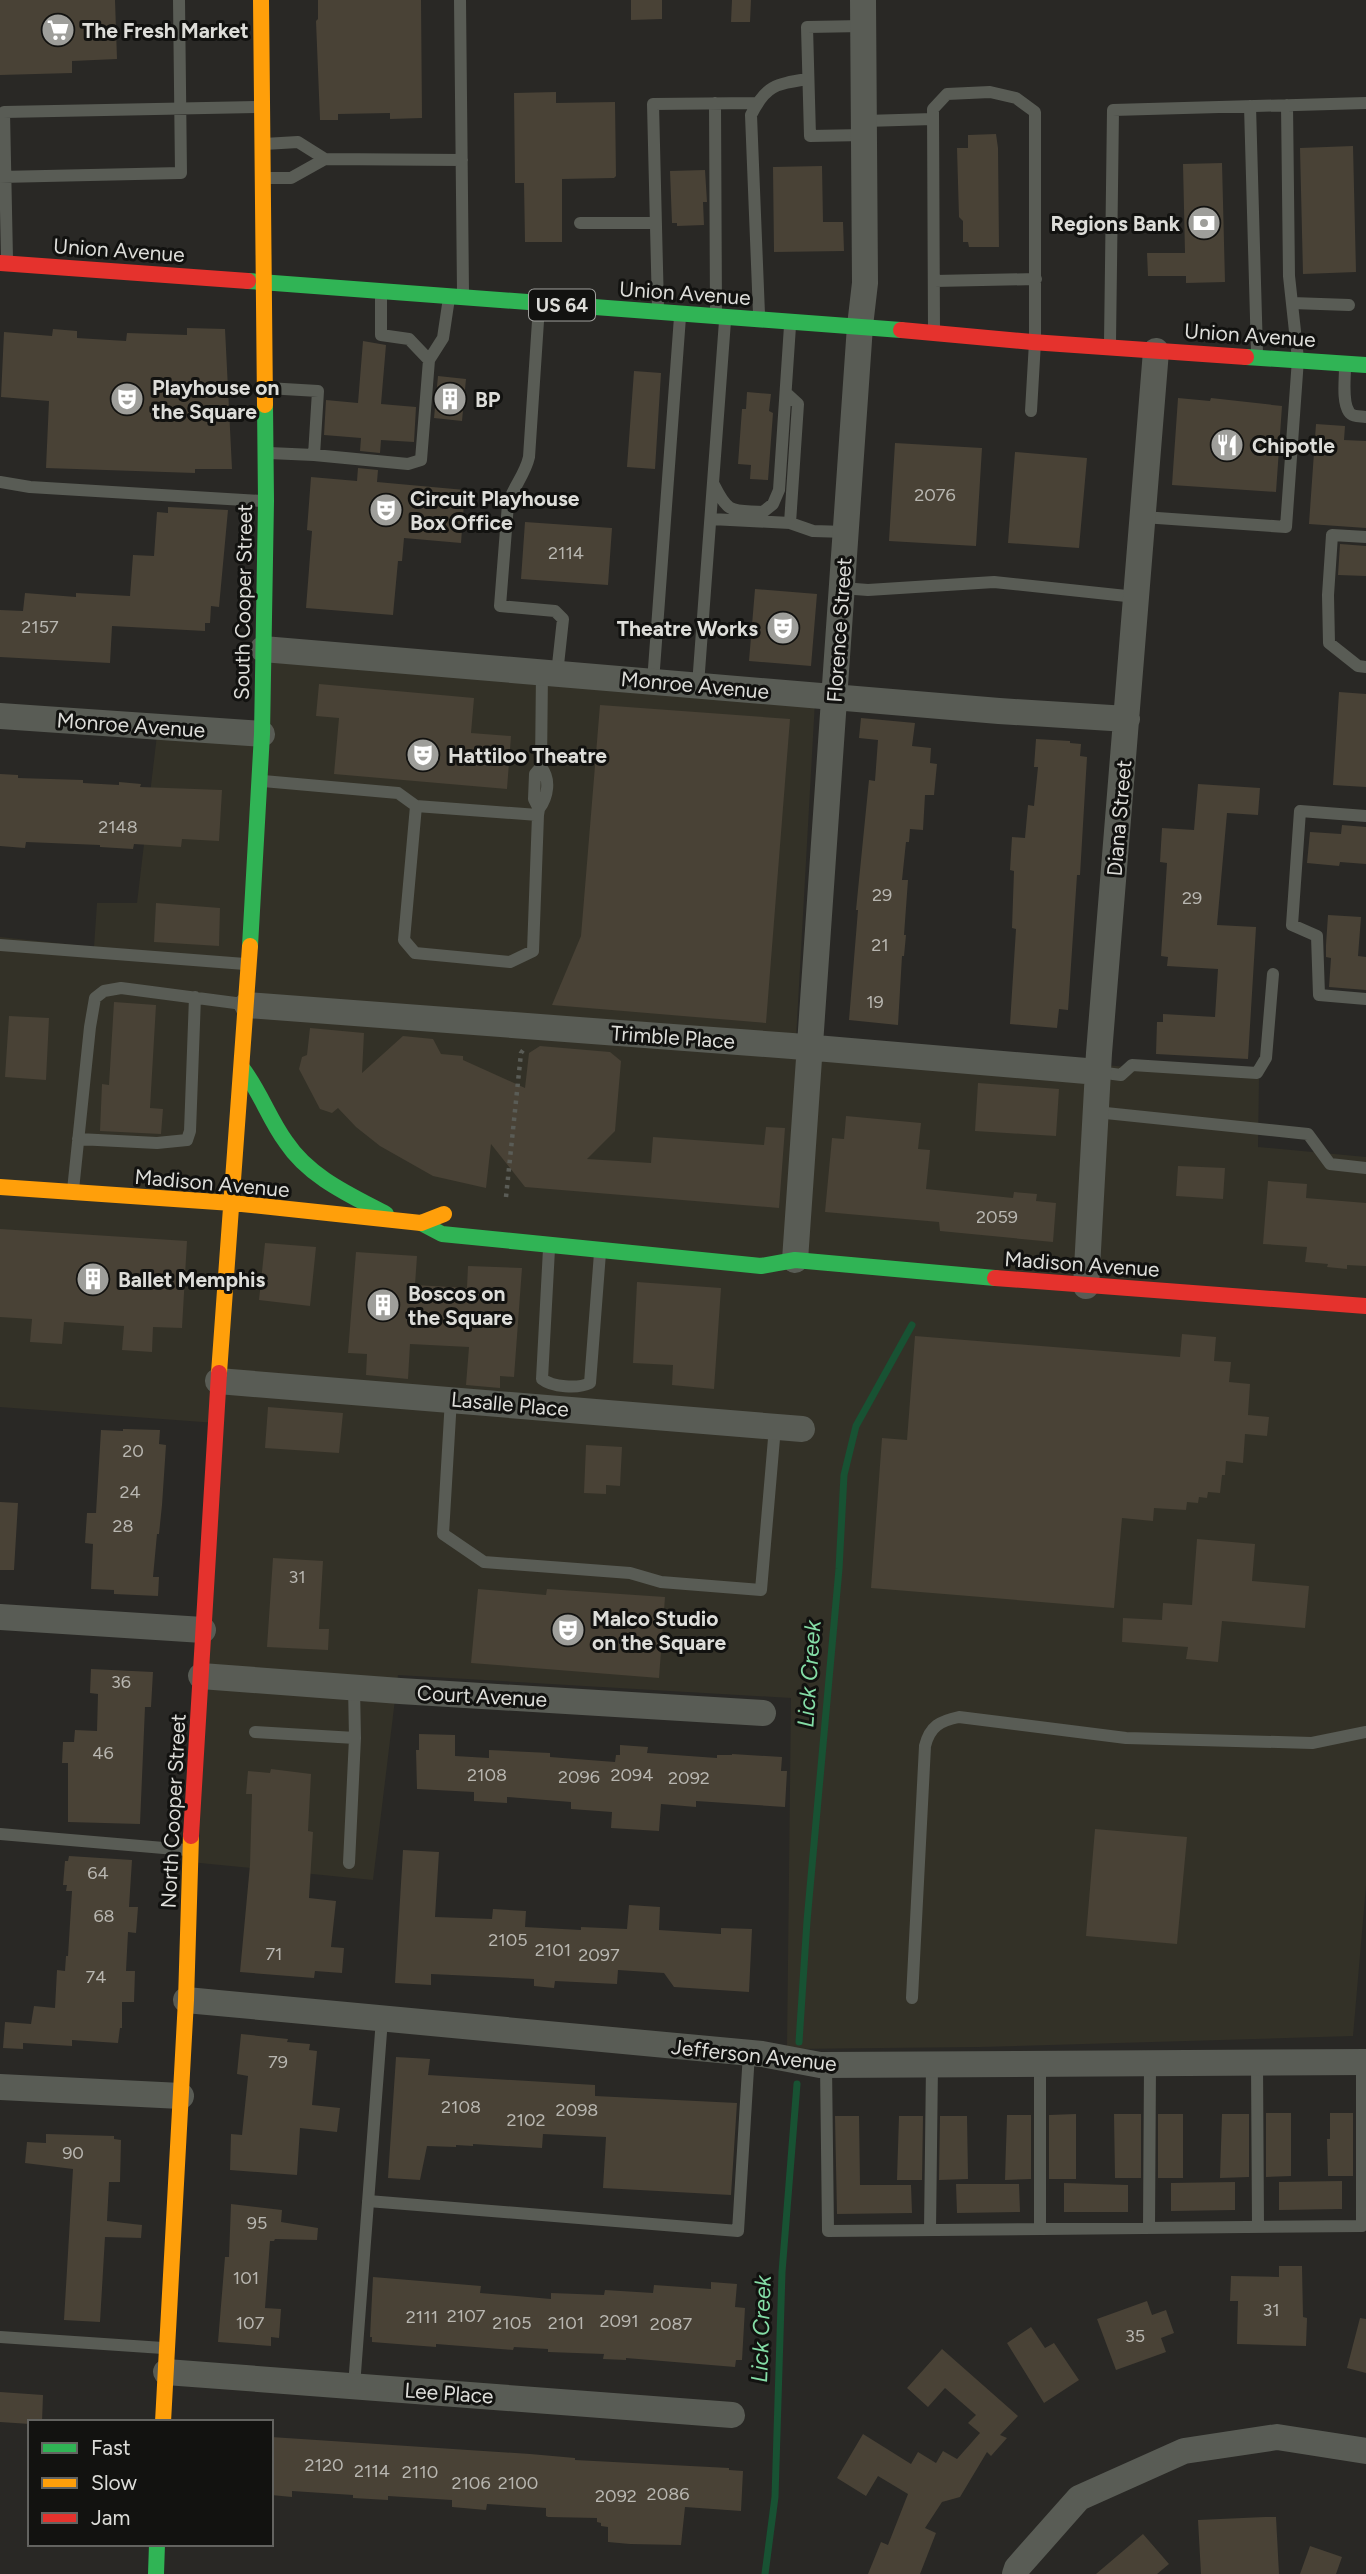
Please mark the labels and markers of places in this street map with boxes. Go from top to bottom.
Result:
supermarket icon: The Fresh Market [39,11,77,49]
place label: The Fresh Market [82,18,249,43]
bank icon: Regions Bank [1185,204,1223,242]
place label: Regions Bank [1051,211,1181,236]
place label: Playhouse on the Square [152,375,279,424]
theatre icon: Playhouse on the Square [108,380,146,418]
building icon: BP [431,380,469,418]
place label: BP [475,387,501,412]
restaurant icon: Chipotle [1208,426,1246,464]
place label: Chipotle [1252,433,1335,458]
place label: Circuit Playhouse Box Office [410,486,580,535]
theatre icon: Circuit Playhouse Box Office [367,491,405,529]
theatre icon: Theatre Works [764,609,802,647]
place label: Theatre Works [617,616,758,641]
theatre icon: Hattiloo Theatre [404,736,442,774]
place label: Hattiloo Theatre [448,743,607,768]
building icon: Ballet Memphis [74,1260,112,1298]
place label: Ballet Memphis [118,1267,265,1292]
place label: Boscos on the Square [408,1281,513,1330]
building icon: Boscos on the Square [364,1286,402,1324]
place label: Malco Studio on the Square [592,1606,726,1655]
theatre icon: Malco Studio on the Square [549,1611,587,1649]

